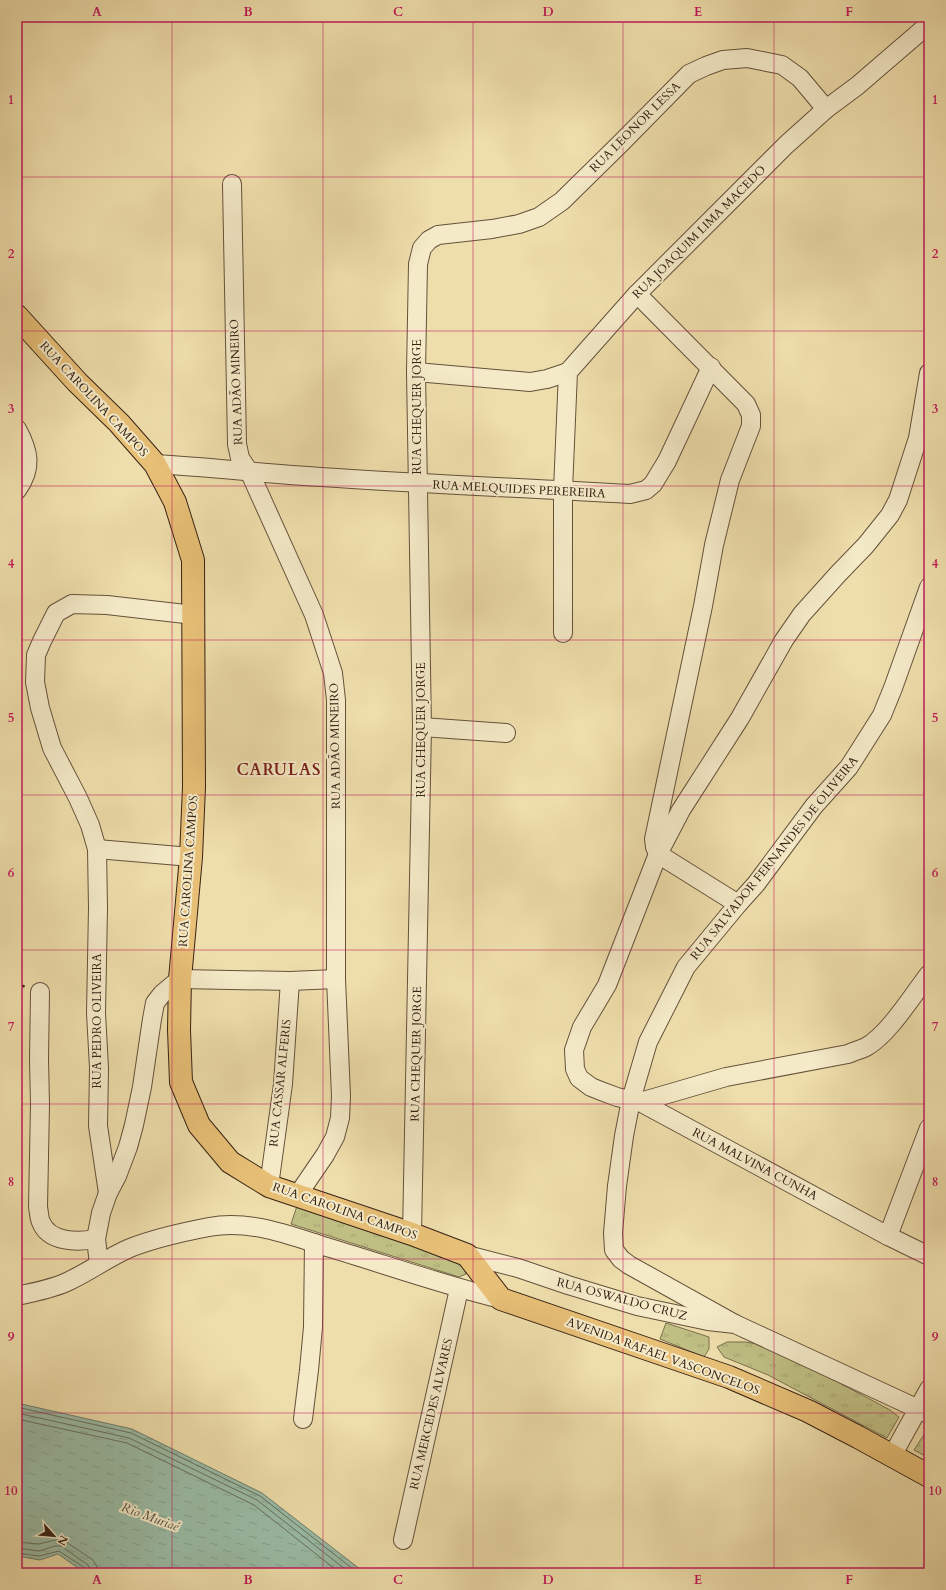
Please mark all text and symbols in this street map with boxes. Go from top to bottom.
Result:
text: A [92,3,102,21]
text: B [243,3,253,21]
text: C [393,3,403,21]
text: D [542,3,554,21]
text: E [694,3,702,21]
text: F [845,3,853,21]
street label: RUA LEONOR LESSA [586,78,684,176]
text: 1 [8,91,14,109]
text: 1 [932,91,938,109]
street label: RUA JOAQUIM LIMA MACEDO [629,162,769,302]
text: 2 [8,245,15,263]
text: 2 [932,245,939,263]
street label: RUA ADÃO MINEIRO [225,319,246,445]
street label: RUA CAROLINA CAMPOS [36,338,152,460]
street label: RUA CHEQUER JORGE [409,339,425,475]
text: 3 [8,400,15,418]
text: 3 [932,400,939,418]
street label: RUA MELQUIDES PEREREIRA [432,476,606,502]
text: 4 [8,555,15,573]
text: 4 [932,555,939,573]
street label: RUA CHEQUER JORGE [413,662,429,798]
street label: RUA ADÃO MINEIRO [325,683,344,809]
text: 5 [8,709,14,727]
text: 5 [932,709,938,727]
street label: RUA SALVADOR FERNANDES DE OLIVEIRA [687,752,862,963]
district label: CARULAS [237,759,321,781]
street label: RUA CAROLINA CAMPOS [175,795,201,947]
text: 6 [8,864,15,882]
text: 6 [932,864,939,882]
street label: RUA PEDRO OLIVEIRA [89,953,105,1088]
street label: RUA CHEQUER JORGE [407,986,425,1122]
text: 7 [8,1018,15,1036]
street label: RUA CASSAR ALFERIS [265,1018,295,1148]
text: 7 [932,1018,939,1036]
street label: RUA MALVINA CUNHA [690,1124,821,1204]
text: 8 [8,1173,14,1191]
text: 8 [932,1173,938,1191]
street label: RUA CAROLINA CAMPOS [270,1179,420,1243]
street label: RUA OSWALDO CRUZ [555,1274,689,1324]
street label: AVENIDA RAFAEL VASCONCELOS [564,1314,762,1398]
text: 9 [8,1328,15,1346]
text: 9 [932,1328,939,1346]
street label: RUA MERCEDES ALVARES [406,1337,456,1491]
text: 10 [4,1482,18,1500]
text: 10 [928,1482,942,1500]
water label: Rio Muriaé [119,1498,182,1536]
north arrow [34,1516,74,1556]
text: N [53,1533,71,1548]
text: A [92,1571,102,1589]
text: B [243,1571,253,1589]
text: C [393,1571,403,1589]
text: D [542,1571,554,1589]
text: E [694,1571,702,1589]
text: F [845,1571,853,1589]

